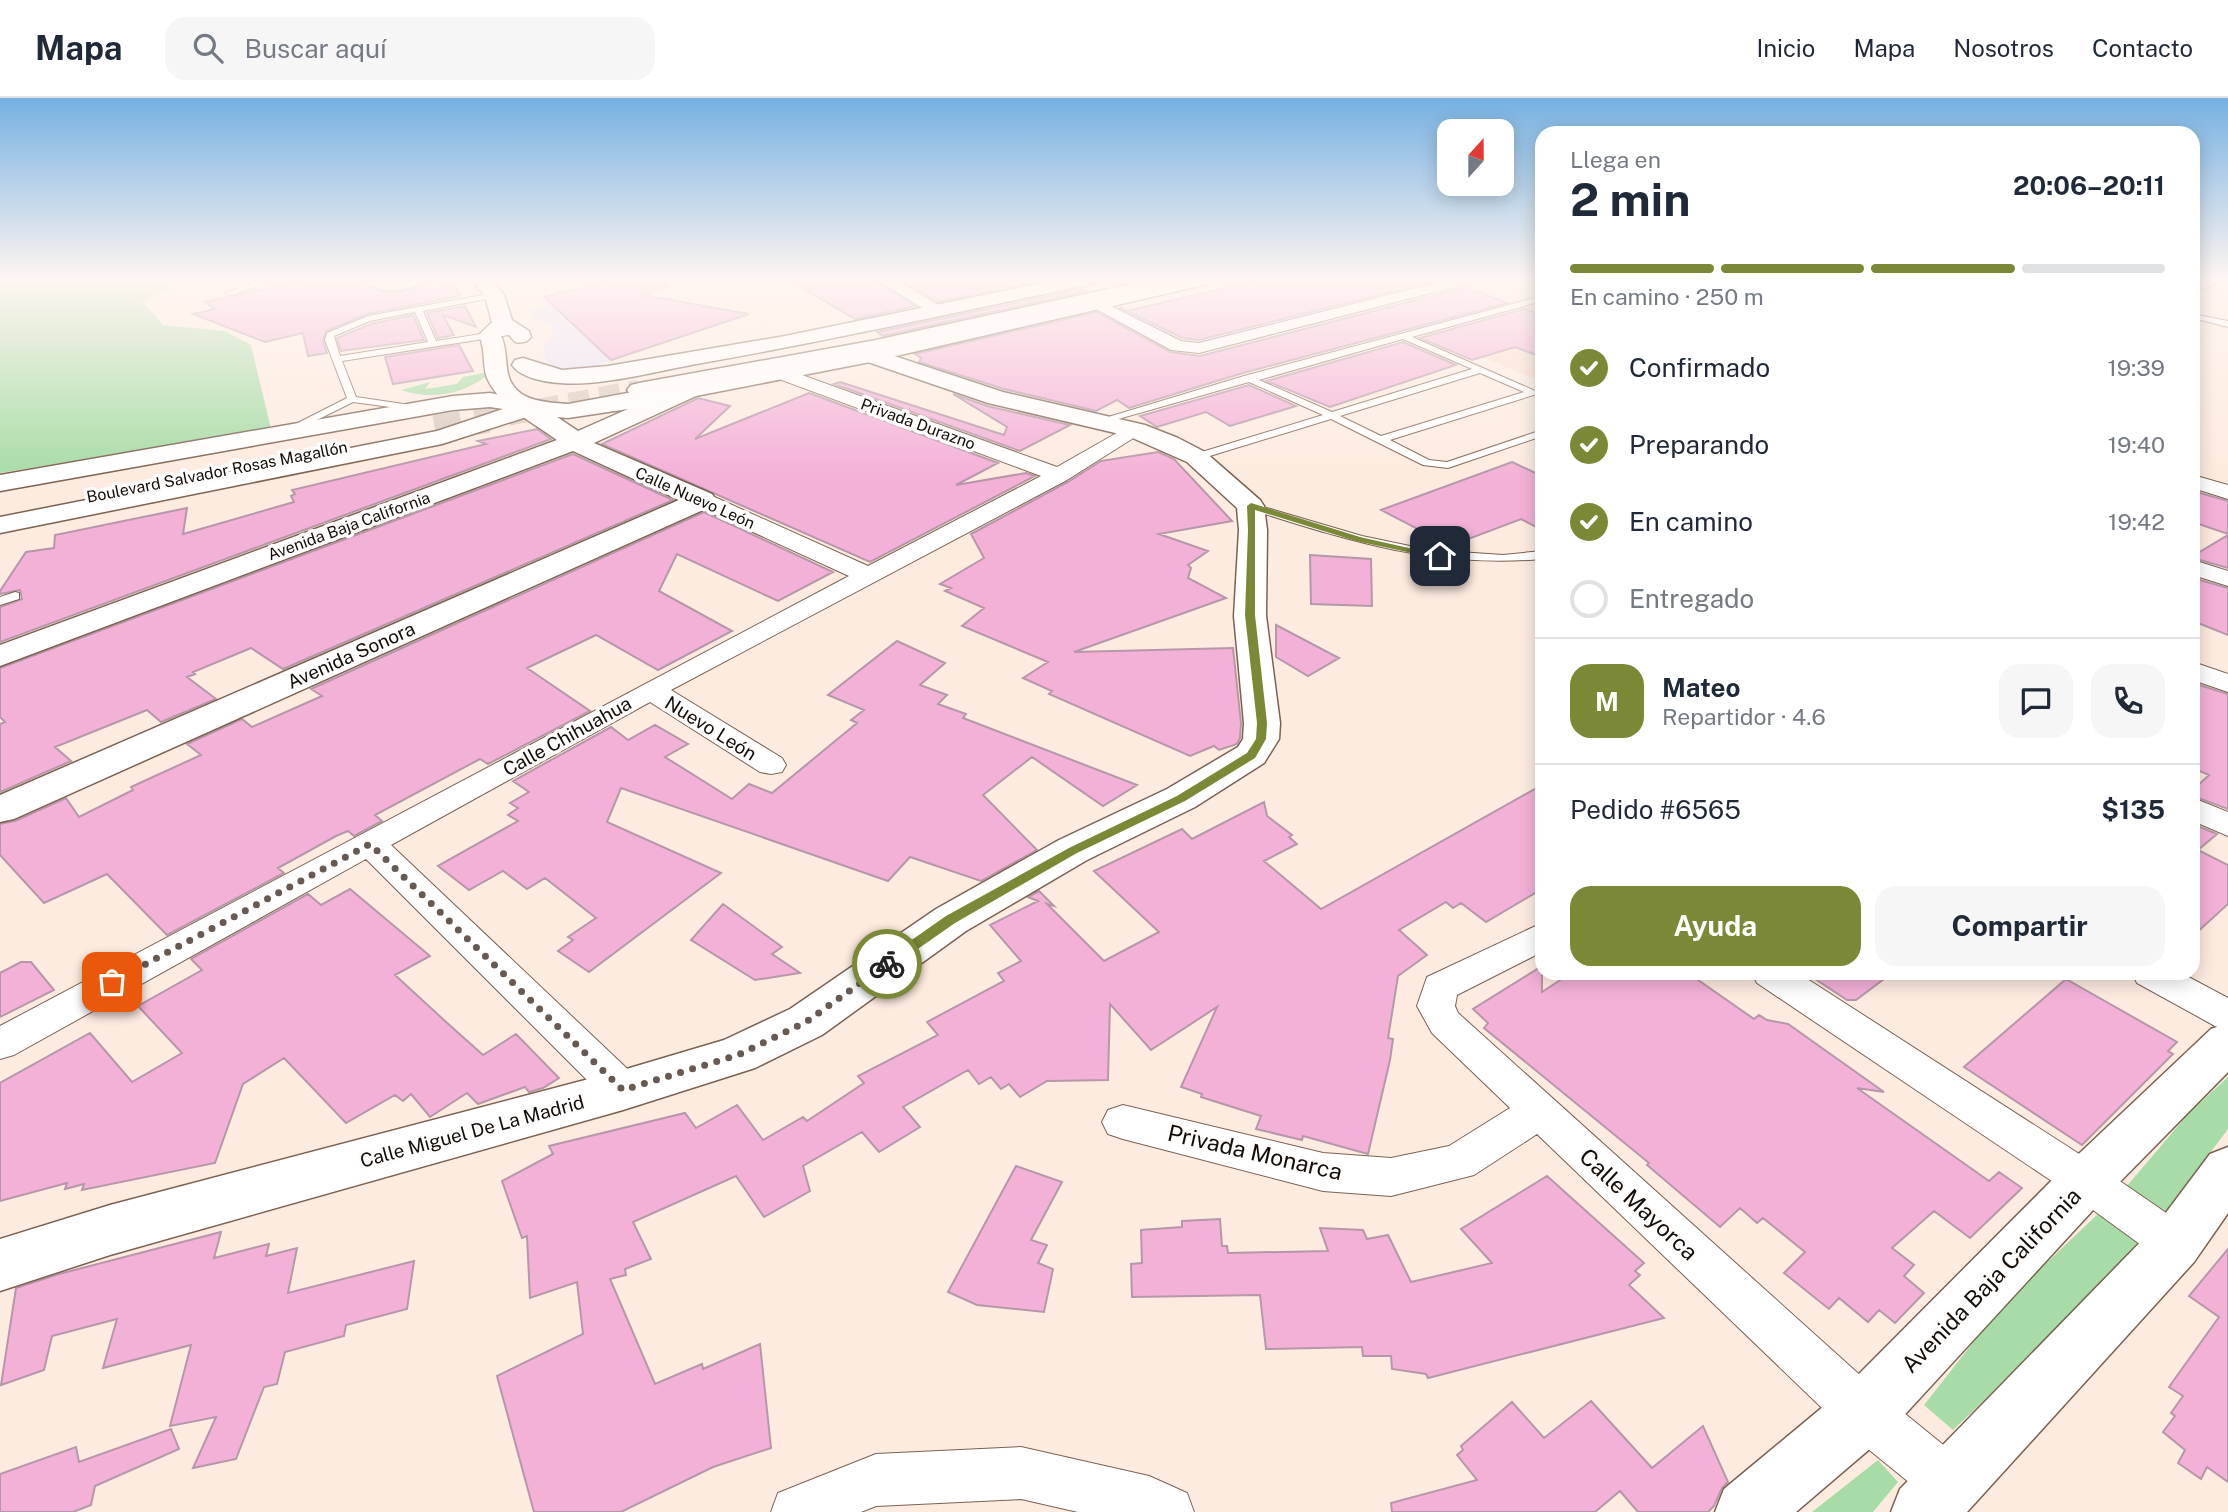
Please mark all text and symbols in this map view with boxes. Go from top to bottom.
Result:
search box [165,17,655,80]
text: Mapa [35,29,123,67]
icon: search [189,29,227,67]
text: Buscar aquí [245,33,386,64]
text: Inicio [1756,34,1815,62]
text: Mapa [1853,34,1915,62]
text: Nosotros [1953,34,2054,62]
text: Contacto [2092,34,2193,62]
north arrow [1437,119,1514,196]
map controls [1437,119,1514,196]
text: Llega en [1570,146,1661,173]
text: 20:06–20:11 [2013,170,2165,201]
text: 2 min [1570,172,1690,226]
text: En camino · 250 m [1570,283,1764,310]
icon: check [1570,349,1608,387]
text: Confirmado [1629,352,1770,383]
text: 19:39 [2107,354,2165,381]
street label: Privada Durazno [858,394,978,454]
icon: check [1570,426,1608,464]
text: Preparando [1629,429,1769,460]
text: 19:40 [2108,431,2165,458]
street label: Boulevard Salvador Rosas Magallón [85,437,349,507]
street label: Calle Nuevo León [632,463,758,533]
street label: Avenida Baja California [265,488,433,564]
icon: check [1570,503,1608,541]
text: En camino [1629,506,1753,537]
text: 19:42 [2108,508,2165,535]
pin [1410,526,1470,586]
icon: home [1421,537,1459,575]
text: Entregado [1629,583,1754,614]
street label: Avenida Sonora [284,617,418,693]
button: chat [1999,664,2073,738]
button: phone [2091,664,2165,738]
text: Mateo [1662,672,1740,703]
text: M [1595,686,1619,717]
street label: Nuevo León [661,691,761,765]
street label: Calle Chihuahua [499,692,635,780]
text: Repartidor · 4.6 [1662,703,1826,730]
text: Pedido #6565 [1570,794,1741,825]
text: $135 [2101,794,2165,825]
button: Ayuda [1570,886,1861,966]
button: Compartir [1875,886,2165,966]
courier [852,929,922,999]
icon: bike [868,945,906,983]
pin [82,952,142,1012]
icon: bag [93,963,131,1001]
street label: Calle Miguel De La Madrid [358,1090,586,1172]
street label: Privada Monarca [1165,1119,1345,1185]
street label: Calle Mayorca [1574,1142,1704,1266]
street label: Avenida Baja California [1896,1182,2086,1378]

